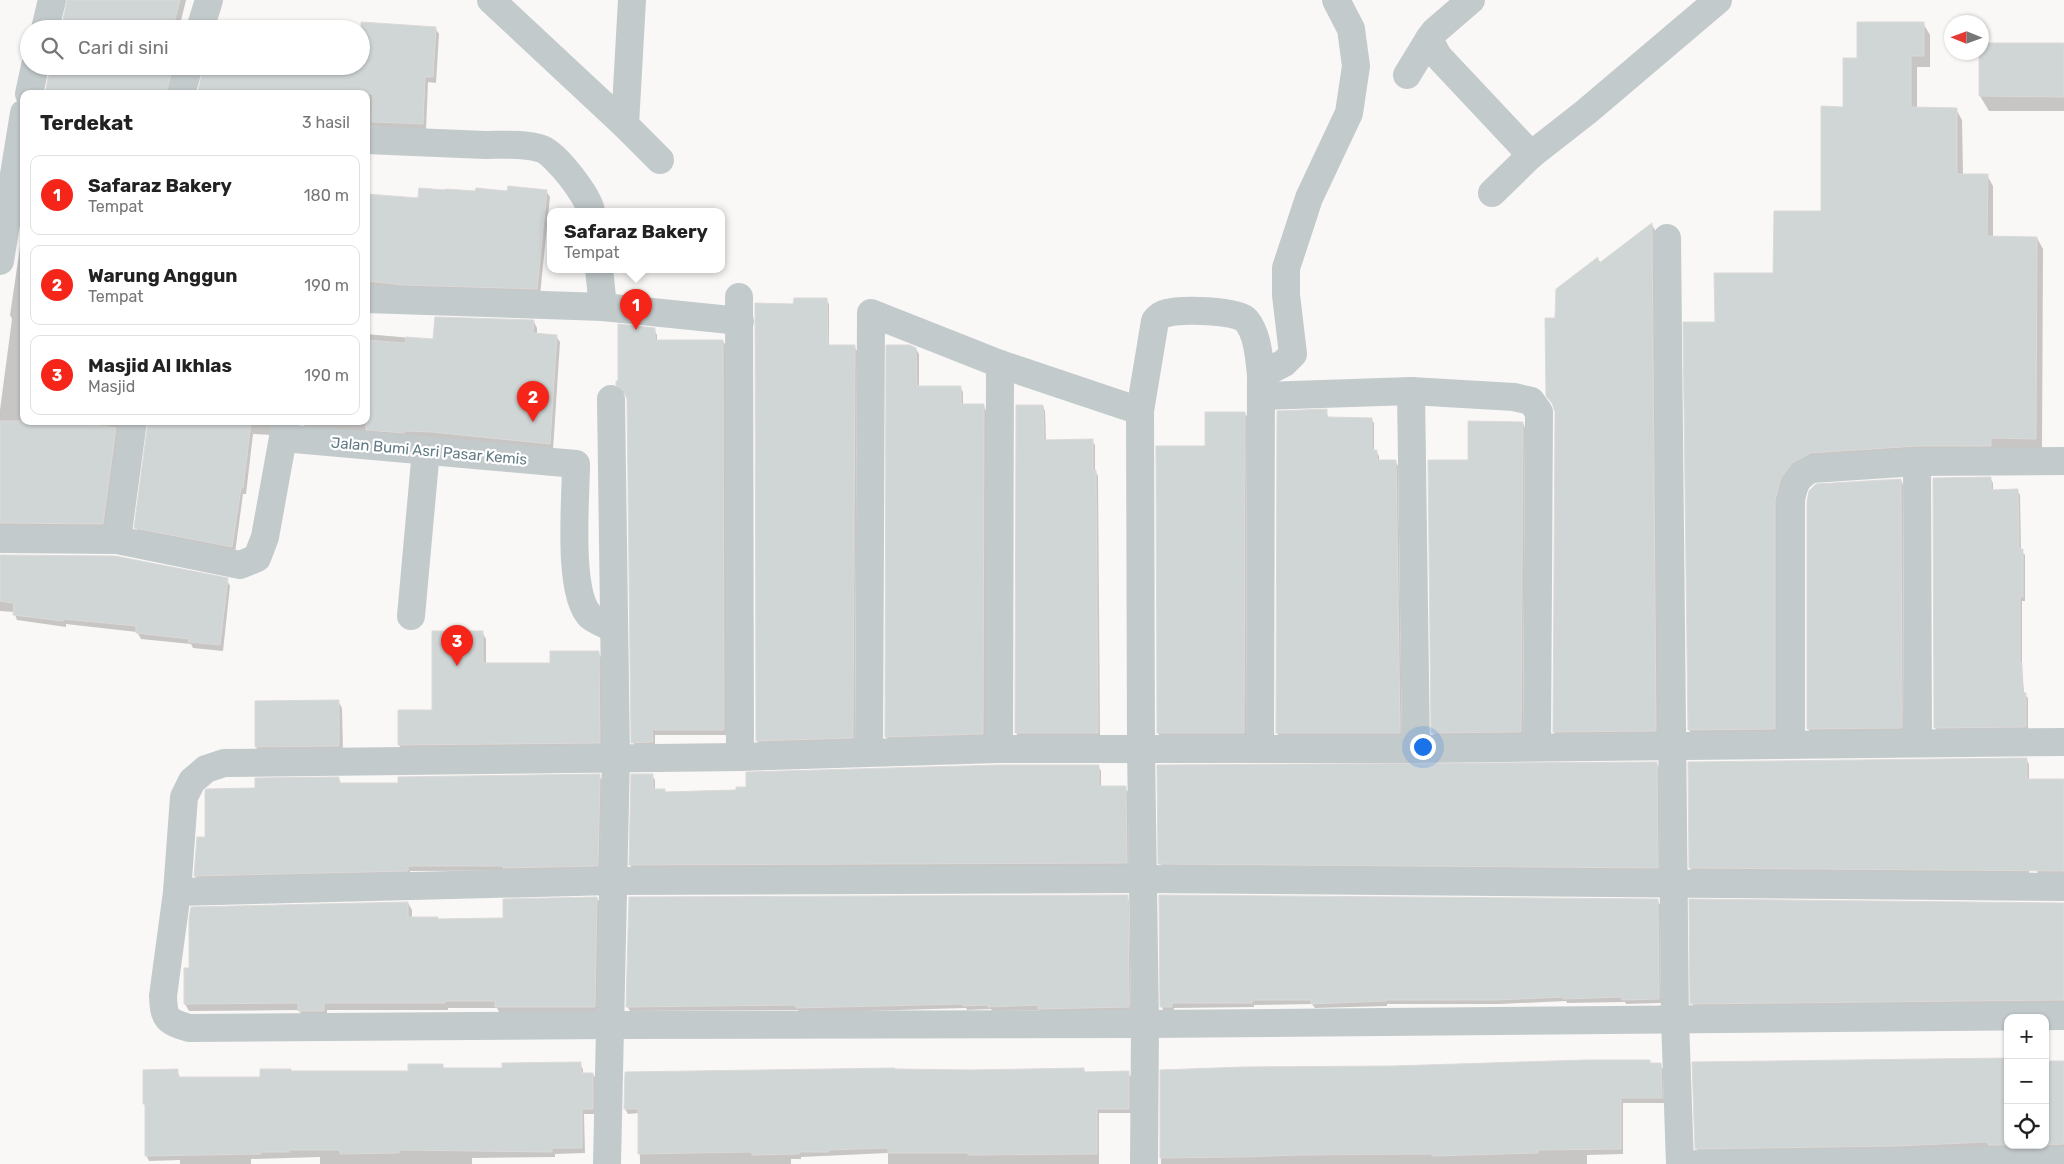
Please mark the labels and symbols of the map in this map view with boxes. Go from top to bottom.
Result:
north arrow [1944,15,1989,60]
pin: 1 [620,289,652,330]
pin: 2 [517,381,549,422]
street label: Jalan Bumi Asri Pasar Kemis [330,433,528,469]
pin: 3 [441,625,473,666]
your location [1410,734,1436,760]

